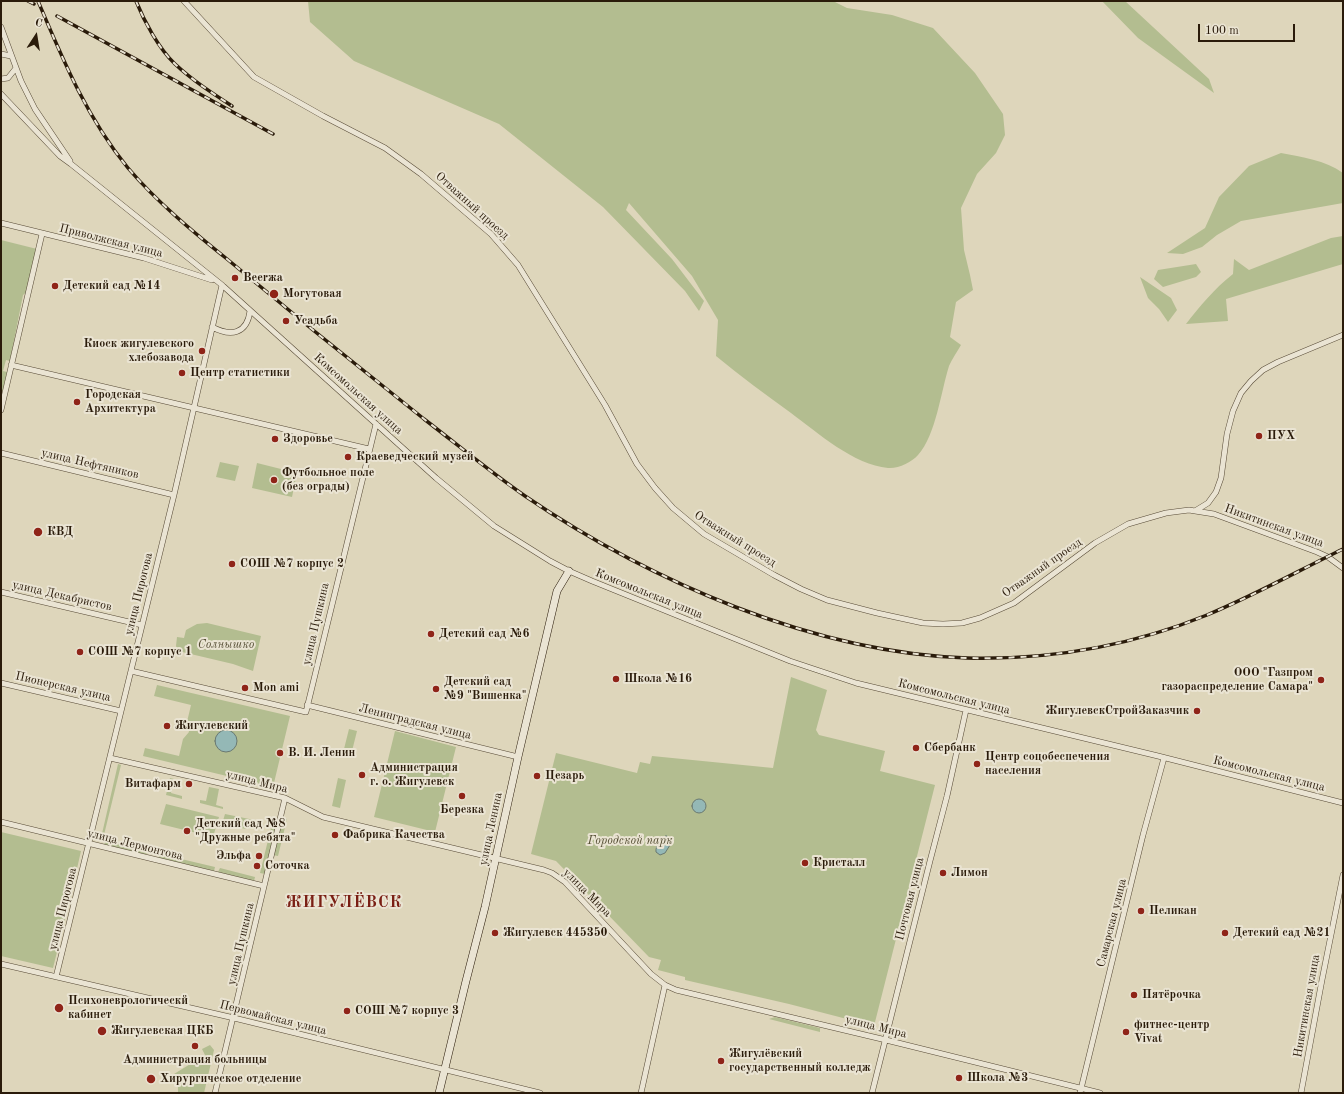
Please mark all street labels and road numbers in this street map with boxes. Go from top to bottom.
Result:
street label: Отважный проезд [432,169,512,243]
street label: Приволжская улица [58,221,164,261]
street label: Комсомольская улица [311,350,405,438]
street label: улица Нефтяников [40,446,140,482]
street label: Никитинская улица [1222,501,1326,551]
street label: Отважный проезд [691,508,779,570]
street label: Отважный проезд [999,535,1085,601]
street label: улица Пирогова [122,551,156,637]
street label: Комсомольская улица [593,566,705,622]
street label: улица Декабристов [11,578,113,614]
street label: улица Пушкина [300,581,332,667]
street label: Пионерская улица [14,669,112,705]
street label: Комсомольская улица [897,676,1011,718]
street label: Ленинградская улица [357,701,473,743]
street label: Комсомольская улица [1212,753,1326,795]
street label: улица Мира [225,767,289,797]
street label: улица Ленина [476,791,506,867]
street label: улица Лермонтова [86,826,184,864]
street label: Почтовая улица [893,856,927,942]
street label: улица Пирогова [46,866,80,952]
street label: улица Мира [560,866,614,920]
street label: Самарская улица [1094,877,1130,969]
street label: улица Пушкина [225,901,257,987]
street label: Никитинская улица [1291,953,1323,1059]
street label: Первомайская улица [218,998,328,1038]
street label: улица Мира [844,1012,908,1042]

